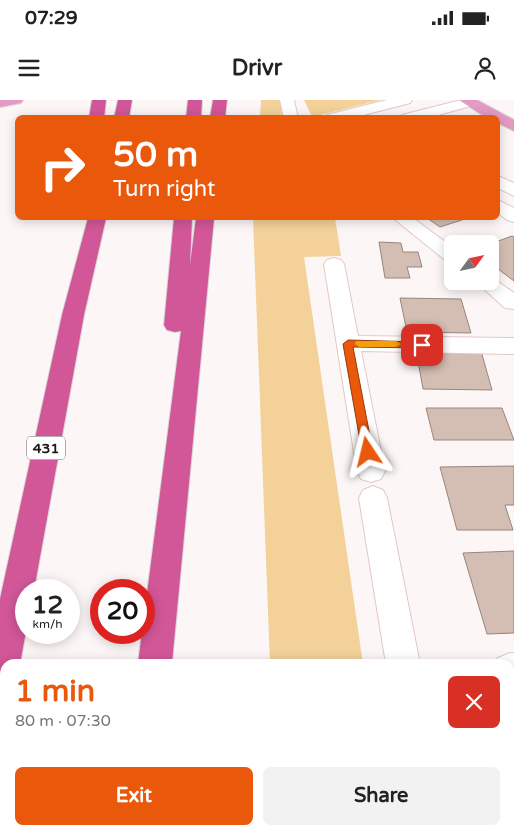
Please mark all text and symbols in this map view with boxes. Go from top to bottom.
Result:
text: 07:29 [25,7,78,29]
icon: menu [15,54,43,82]
icon: person [471,54,499,82]
text: Drivr [232,55,282,81]
text: 50 m [113,134,198,176]
icon: right [30,135,95,200]
text: Turn right [113,176,215,202]
north arrow [444,235,499,290]
map controls [444,235,499,290]
pin [401,324,443,366]
icon: arrive [408,331,436,359]
position arrow [341,425,393,477]
road number: 431 [27,436,65,459]
speed limit sign: 20 [90,579,155,644]
text: 12 [32,590,63,620]
text: km/h [32,617,63,631]
text: 1 min [15,673,95,710]
button: close [448,676,500,728]
text: 80 m · 07:30 [15,711,111,731]
button: Exit [15,767,253,825]
button: Share [263,767,500,825]

